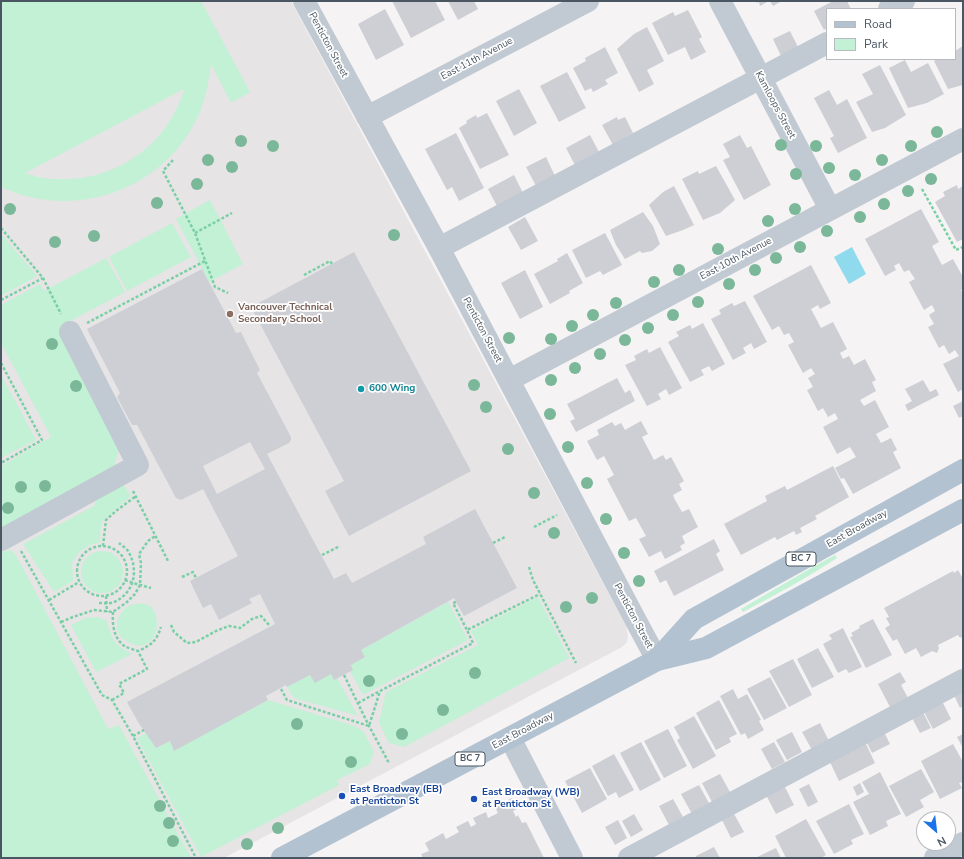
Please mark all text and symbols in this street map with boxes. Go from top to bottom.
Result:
legend [826,8,956,60]
street label: Penticton Street [306,10,350,80]
text: Road [864,16,892,32]
street label: East 11th Avenue [439,35,515,83]
text: Park [864,36,888,52]
street label: Kamloops Street [752,69,798,141]
street label: East 10th Avenue [698,235,774,283]
street label: Penticton Street [460,295,504,365]
place label: Vancouver Technical Secondary School [238,302,332,326]
marker: Vancouver Technical Secondary School [225,309,235,319]
place label: 600 Wing [369,383,415,395]
marker: 600 Wing [356,384,366,394]
street label: East Broadway [825,507,889,551]
road number: BC 7 [786,552,816,566]
street label: Penticton Street [611,581,655,651]
street label: East Broadway [490,710,556,752]
road number: BC 7 [455,752,485,766]
place label: East Broadway (EB) at Penticton St [350,784,443,808]
place label: East Broadway (WB) at Penticton St [482,787,580,810]
marker: East Broadway (EB) at Penticton St [337,791,347,801]
marker: East Broadway (WB) at Penticton St [469,794,479,804]
north arrow [916,811,956,851]
text: N [934,833,949,850]

